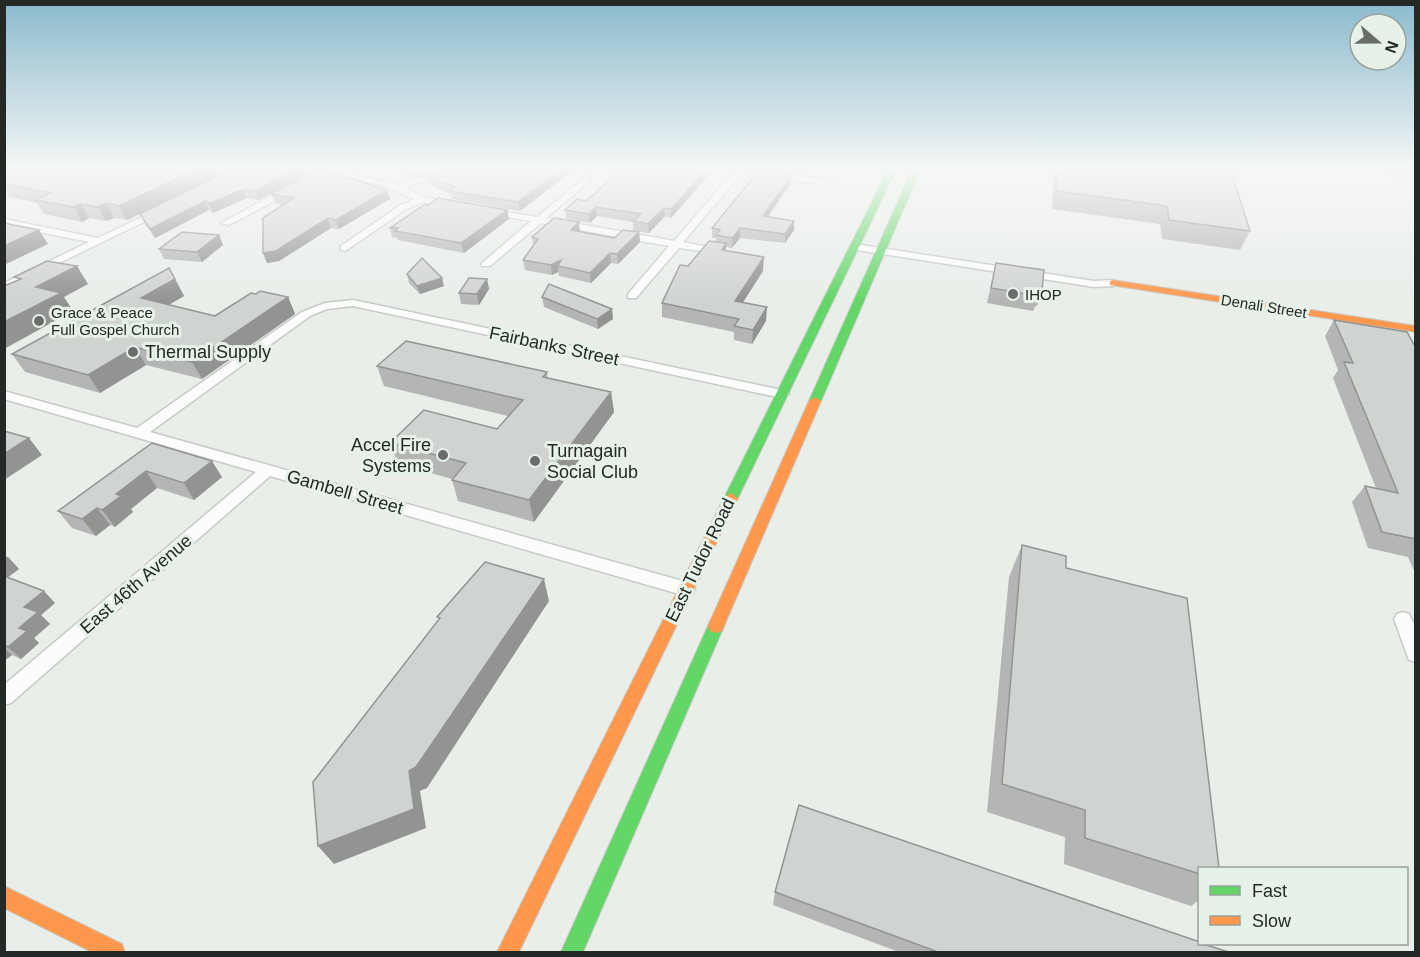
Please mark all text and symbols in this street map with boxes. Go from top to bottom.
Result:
north arrow [1348,12,1408,72]
text: N [1382,39,1402,55]
place label: IHOP [1025,286,1062,303]
marker: IHOP [1006,287,1020,301]
street label: Denali Street [1220,291,1309,321]
place label: Grace & Peace Full Gospel Church [51,304,179,338]
marker: Grace & Peace Full Gospel Church [32,314,46,328]
street label: Fairbanks Street [487,322,621,370]
place label: Thermal Supply [145,342,271,362]
marker: Thermal Supply [126,345,140,359]
place label: Accel Fire Systems [351,435,431,476]
place label: Turnagain Social Club [547,441,638,482]
marker: Accel Fire Systems [436,448,450,462]
marker: Turnagain Social Club [528,454,542,468]
street label: Gambell Street [285,466,405,518]
street label: East Tudor Road [661,495,739,625]
street label: East 46th Avenue [76,530,196,638]
legend [1198,867,1408,945]
text: Fast [1252,881,1287,901]
text: Slow [1252,911,1292,931]

